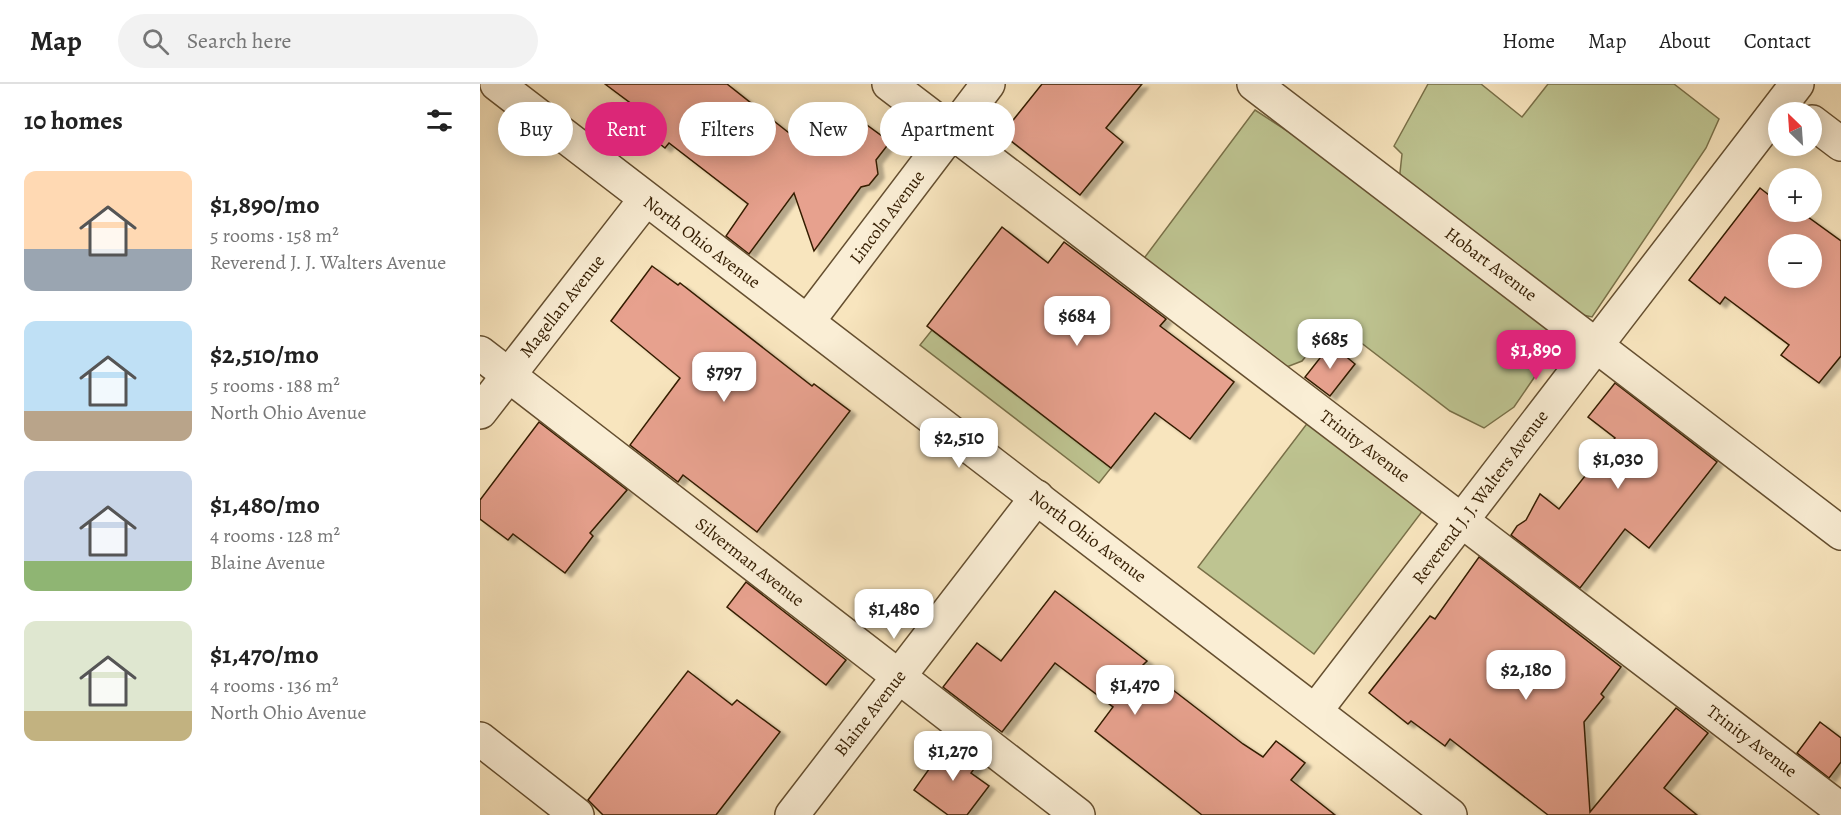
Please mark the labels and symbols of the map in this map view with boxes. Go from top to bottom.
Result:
north arrow [1768,102,1822,156]
street label: Lincoln Avenue [844,165,930,269]
street label: North Ohio Avenue [639,190,765,294]
street label: Hobart Avenue [1440,221,1542,307]
street label: Magellan Avenue [514,249,610,363]
pin: $684 [1041,296,1113,347]
pin: $685 [1294,319,1366,370]
pin: $1,890 [1487,330,1585,381]
pin: $797 [688,352,760,403]
street label: Trinity Avenue [1315,404,1415,488]
street label: Reverend J. J. Walters Avenue [1406,405,1554,589]
pin: $2,510 [910,418,1008,469]
pin: $1,030 [1569,439,1667,490]
street label: North Ohio Avenue [1025,484,1151,588]
street label: Silverman Avenue [691,512,809,612]
pin: $1,480 [845,589,943,640]
pin: $2,180 [1477,650,1575,701]
street label: Blaine Avenue [829,665,911,761]
pin: $1,470 [1086,665,1184,716]
street label: Trinity Avenue [1702,699,1802,783]
pin: $1,270 [904,731,1002,782]

